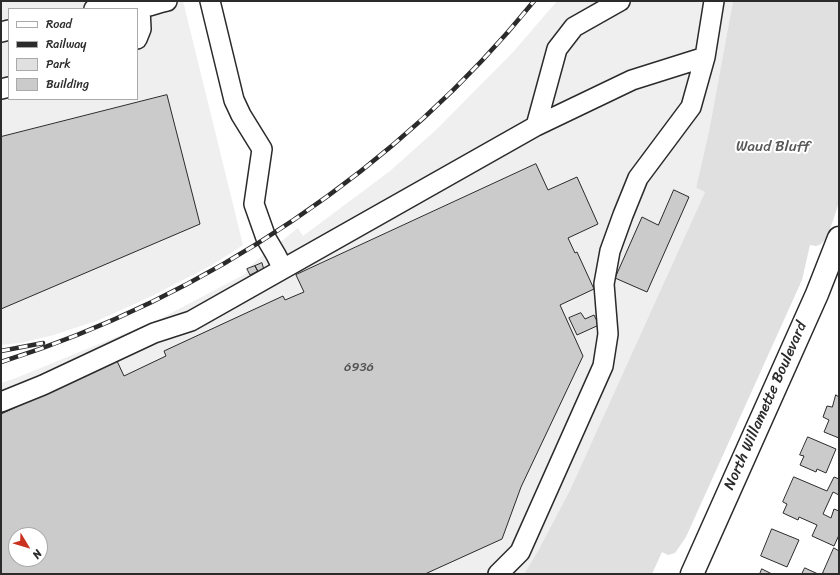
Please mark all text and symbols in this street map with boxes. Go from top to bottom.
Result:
legend [8,8,138,100]
text: Road [46,13,72,35]
text: Railway [46,33,87,55]
text: Park [46,53,71,75]
text: Building [46,73,89,95]
park label: Waud Bluff [736,138,810,156]
street label: North Willamette Boulevard [721,319,811,493]
house number: 6936 [344,360,374,376]
north arrow [8,527,48,567]
text: N [27,545,47,563]

